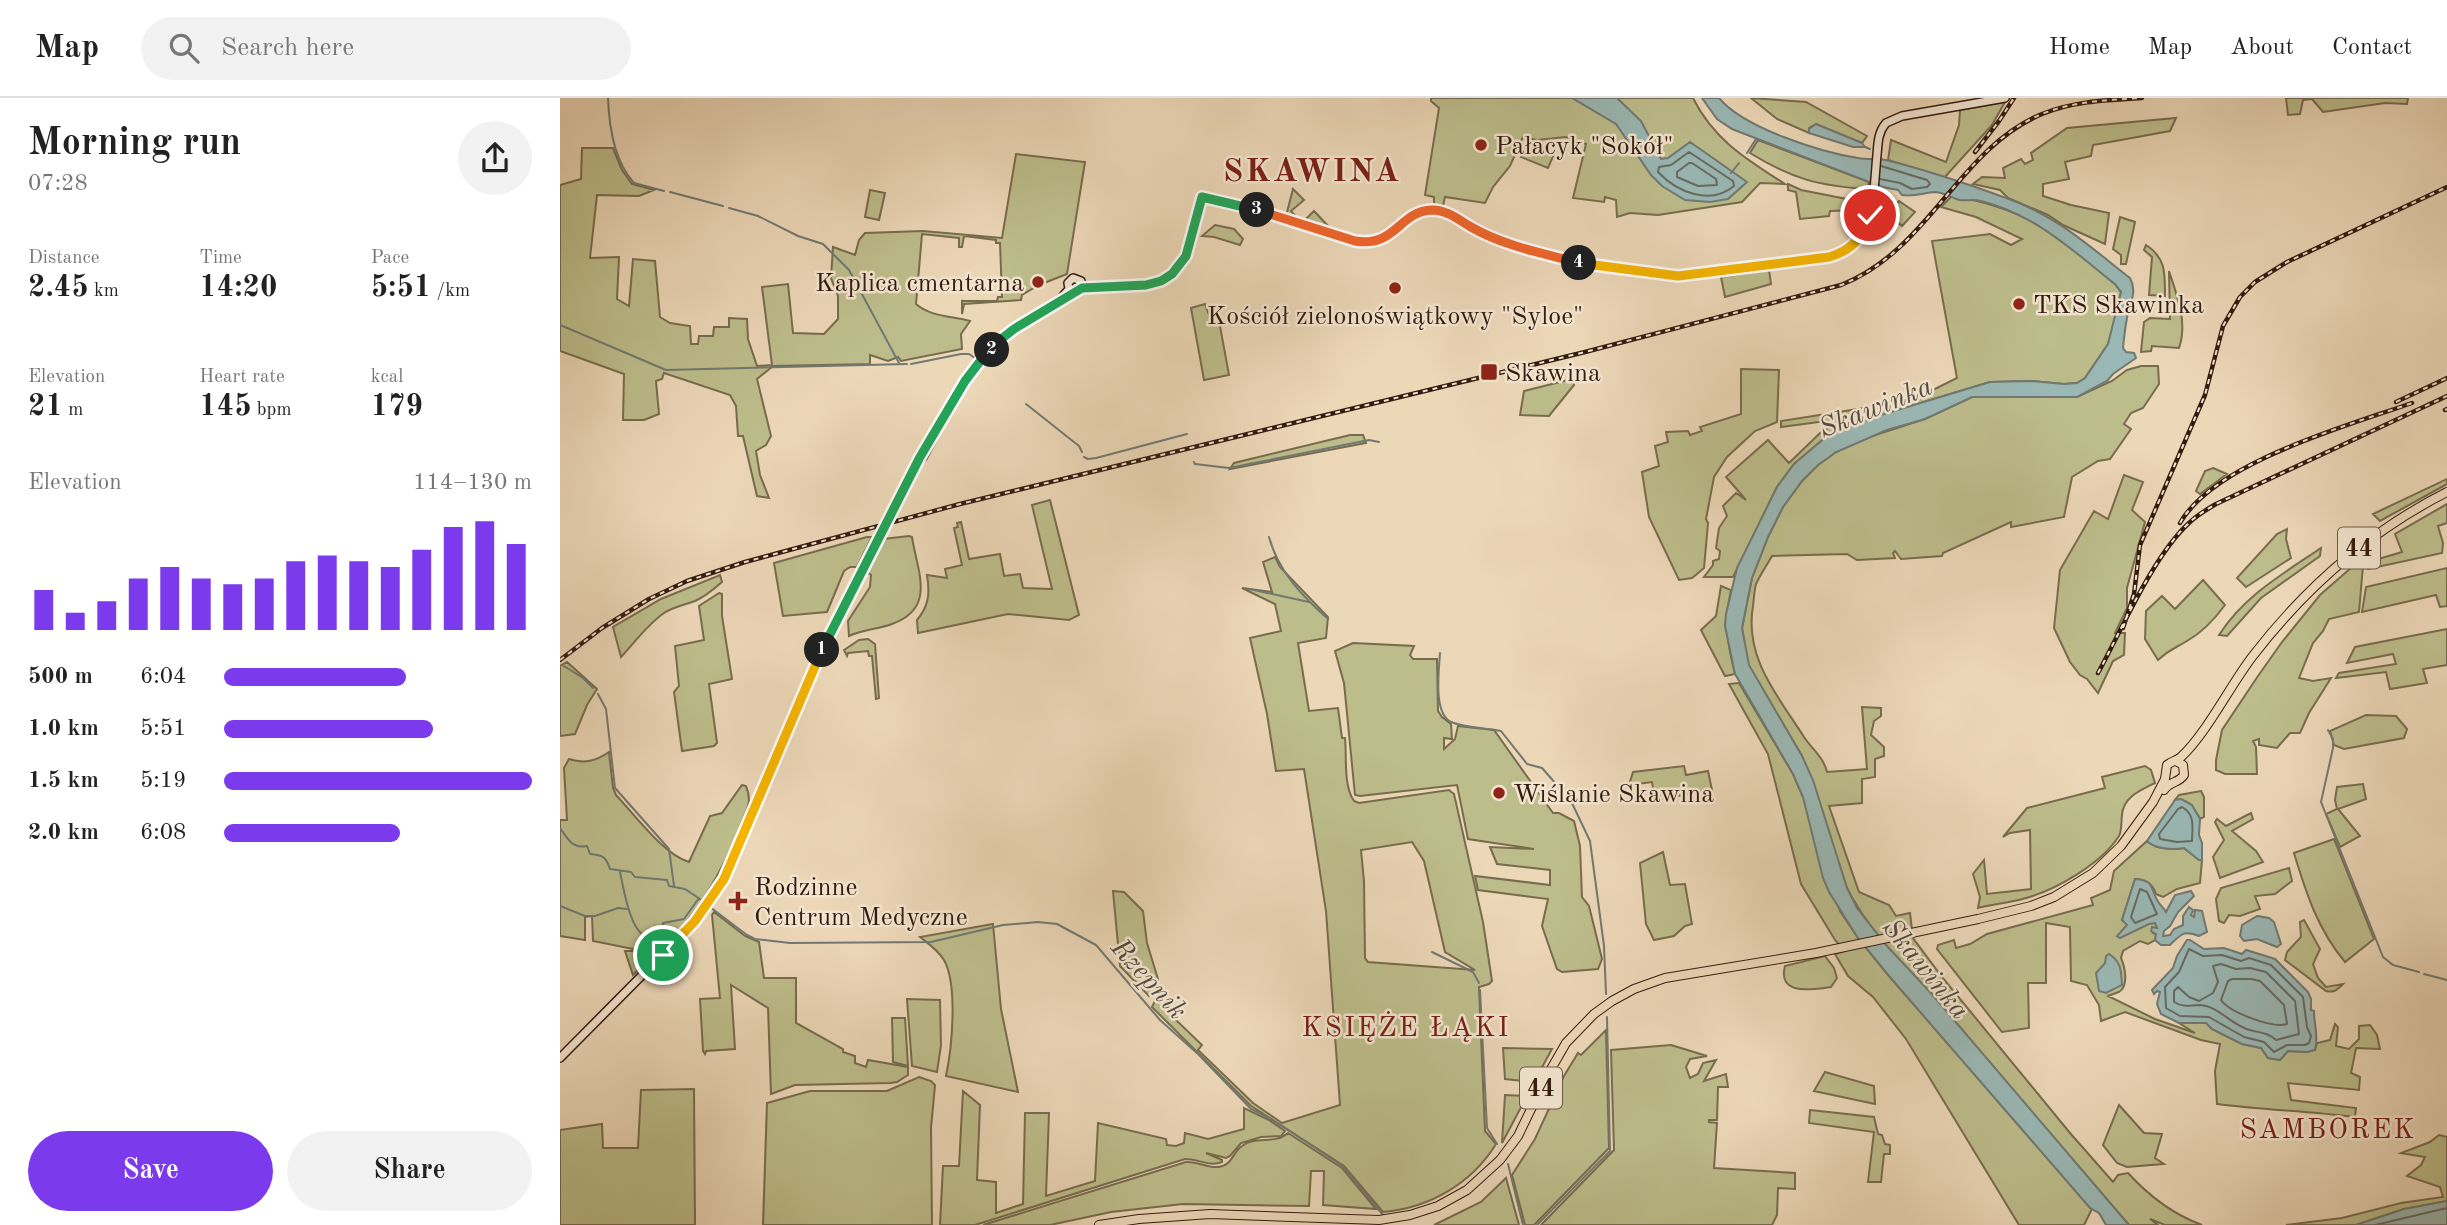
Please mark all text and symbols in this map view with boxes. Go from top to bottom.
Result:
search box [141,17,631,80]
icon: search [165,29,203,67]
text: Map [35,32,99,65]
text: Search here [221,35,354,61]
text: Home [2049,36,2110,60]
text: Map [2148,36,2192,60]
text: About [2230,36,2294,60]
text: Contact [2332,36,2412,60]
button: share [458,121,532,195]
text: Morning run [28,125,241,163]
place label: Pałacyk "Sokół" [1495,134,1673,160]
marker: Pałacyk "Sokół" [1473,137,1489,153]
district label: SKAWINA [1223,156,1401,189]
text: 07:28 [28,172,88,195]
pin [1840,185,1900,245]
pin: 3 [1240,192,1274,228]
icon: check [1851,196,1889,234]
text: 3 [1251,200,1262,219]
pin: 4 [1562,246,1596,280]
text: Distance [28,249,100,268]
text: Time [199,249,242,268]
text: Pace [371,249,409,268]
text: 4 [1573,253,1584,272]
place label: Kaplica cmentarna [815,271,1024,297]
text: 2.45 [28,273,89,303]
text: 14:20 [199,273,277,303]
text: 5:51 [371,273,431,303]
marker: Kaplica cmentarna [1030,274,1046,290]
marker: Kościół zielonoświątkowy "Syloe" [1387,280,1403,296]
text: km [89,282,119,301]
text: /km [431,282,470,301]
place label: TKS Skawinka [2033,293,2204,319]
marker: TKS Skawinka [2011,296,2027,312]
place label: Kościół zielonoświątkowy "Syloe" [1207,304,1583,330]
pin: 2 [974,332,1010,368]
text: 2 [986,340,997,359]
place label: Skawina [1505,361,1601,387]
marker: Skawina [1479,362,1499,382]
text: Elevation [28,368,105,387]
text: Heart rate [199,368,285,387]
text: kcal [371,368,403,387]
water label: Skawinka [1815,373,1937,444]
text: 21 [28,392,63,422]
text: 145 [199,392,252,422]
text: 179 [371,392,423,422]
text: m [63,401,83,420]
text: bpm [252,401,292,420]
text: Elevation [28,471,122,494]
text: 114–130 m [413,471,532,494]
road number: 44 [2338,528,2380,569]
pin: 1 [804,632,840,668]
text: 1 [816,640,827,659]
text: 500 m [28,665,93,688]
text: 6:04 [140,665,186,688]
text: 1.0 km [28,717,99,740]
text: 5:51 [140,717,186,740]
text: 1.5 km [28,769,99,792]
text: 5:19 [140,769,186,792]
place label: Wiślanie Skawina [1513,782,1714,808]
marker: Wiślanie Skawina [1491,785,1507,801]
text: 2.0 km [28,821,99,844]
text: 6:08 [140,821,186,844]
place label: Rodzinne Centrum Medyczne [754,875,968,931]
marker: Rodzinne Centrum Medyczne [728,891,748,911]
water label: Skawinka [1876,914,1973,1025]
pin [633,925,693,985]
water label: Rzepnik [1104,933,1191,1026]
icon: arrive [644,936,682,974]
district label: KSIĘŻE ŁĄKI [1301,1011,1511,1043]
road number: 44 [1520,1068,1562,1108]
district label: SAMBOREK [2239,1117,2417,1145]
button: Save [28,1131,273,1211]
button: Share [287,1131,532,1211]

